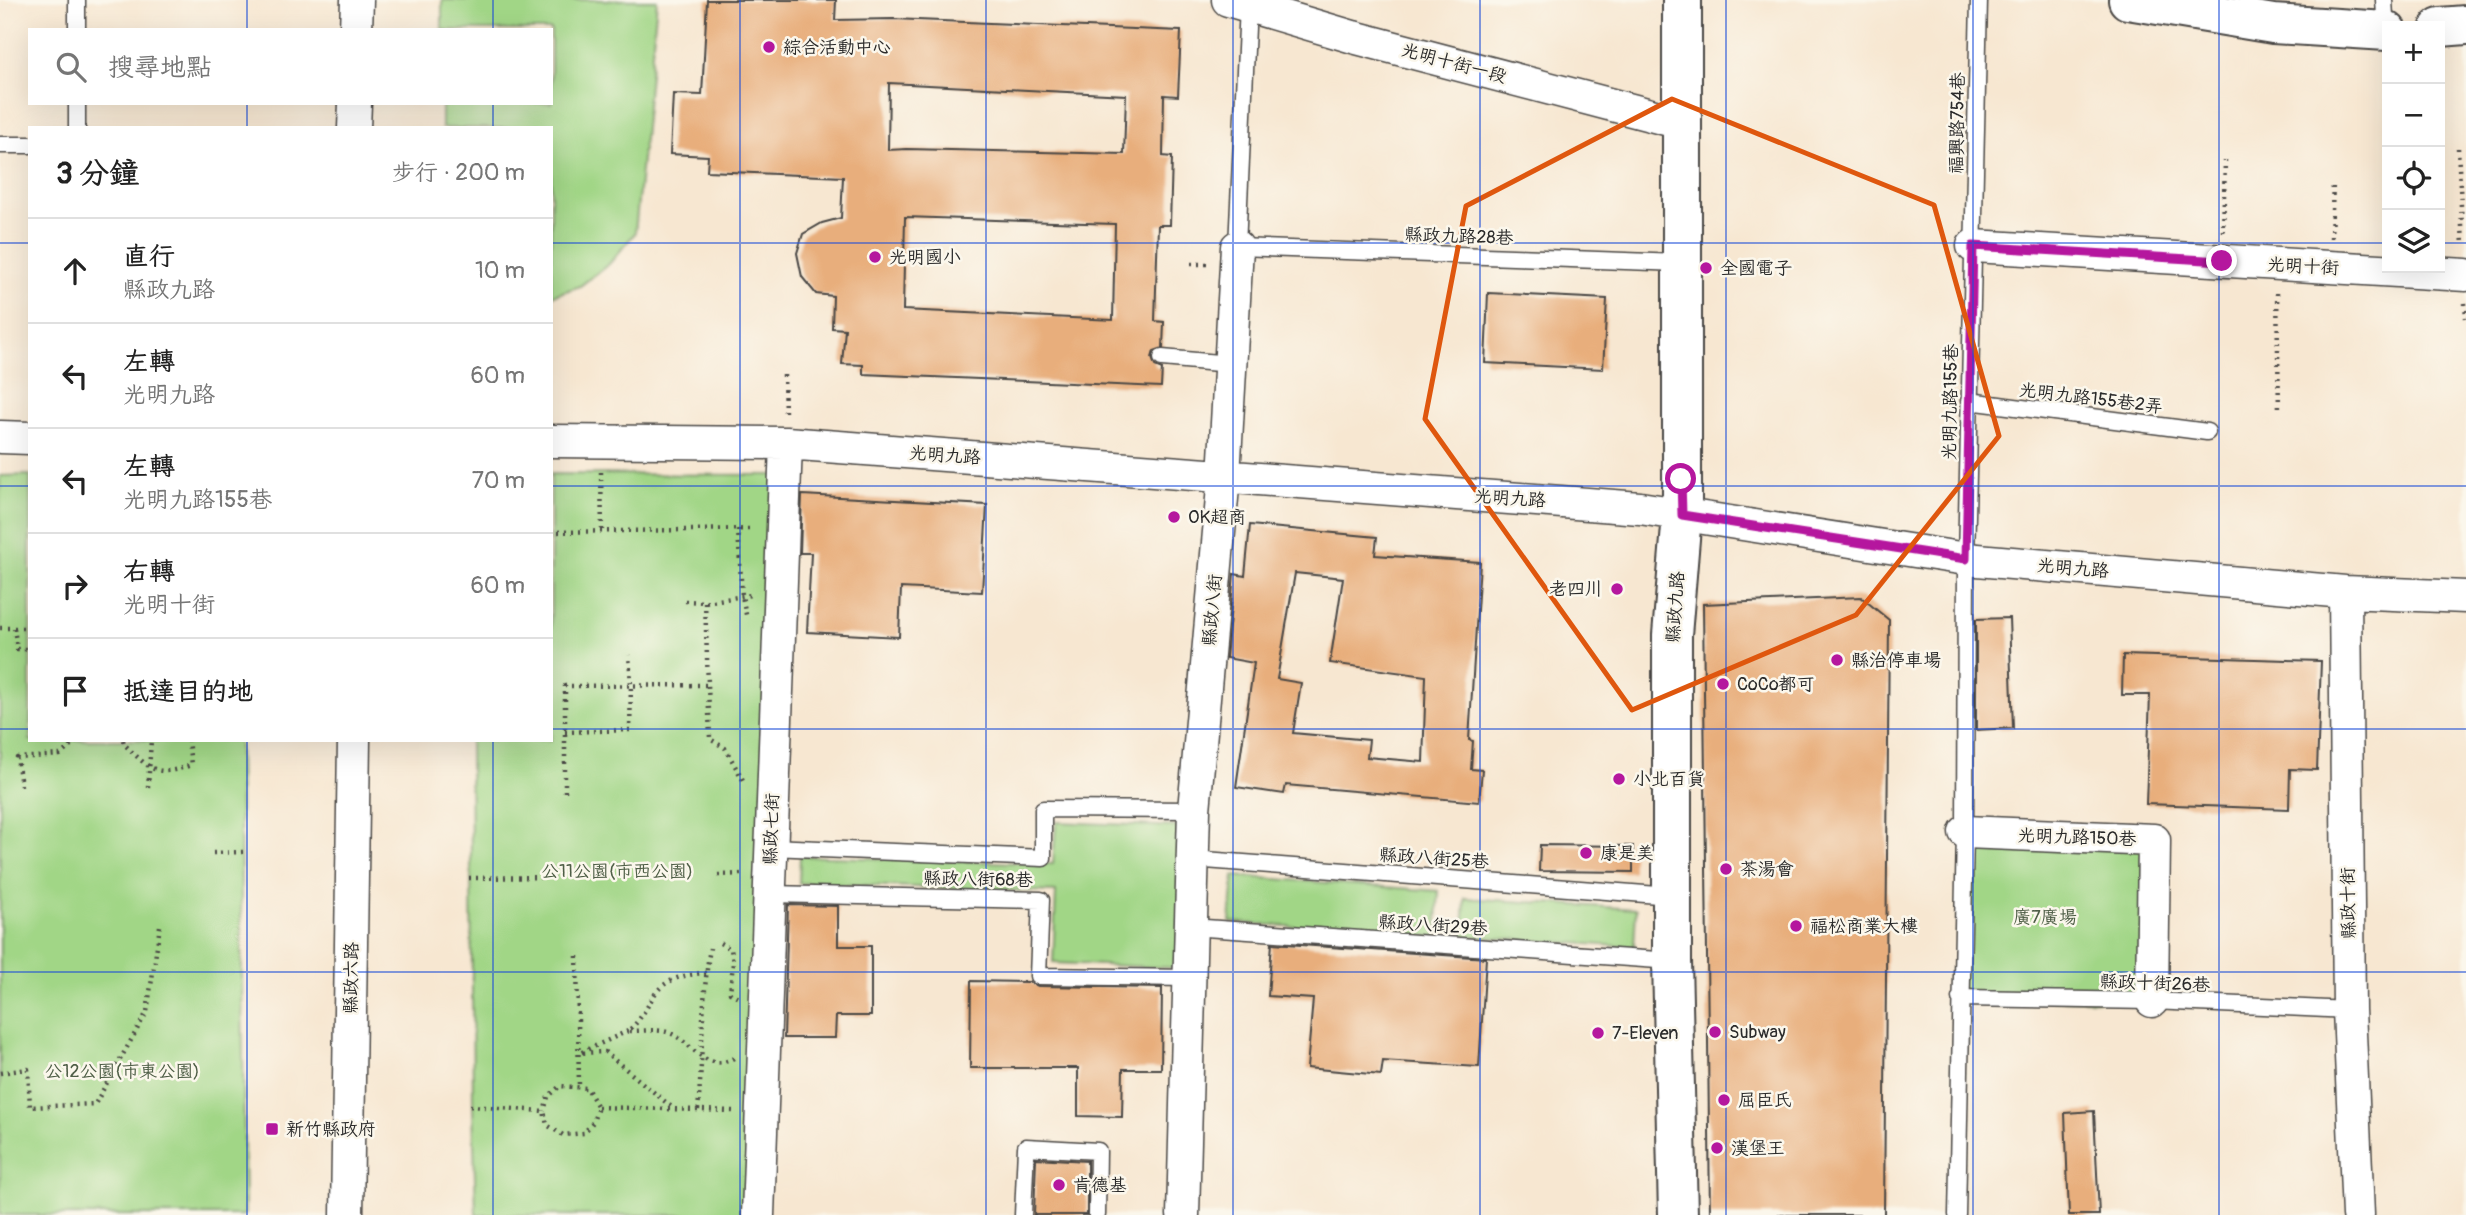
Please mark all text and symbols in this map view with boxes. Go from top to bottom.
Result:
map controls [2382,21,2445,273]
button: + [2382,21,2445,84]
search box [28,28,553,105]
place label: 綜合活動中心 [783,36,891,59]
street label: 光明十街一段 [1399,38,1509,89]
marker: 綜合活動中心 [761,39,777,55]
icon: search [52,48,90,86]
text: 搜尋地點 [108,52,212,84]
street label: 福興路754巷 [1945,72,1970,174]
button: − [2382,84,2445,147]
button: locate [2382,147,2445,210]
text: 3 分鐘 [56,155,139,192]
text: 步行 · 200 m [392,158,525,187]
button: layers [2382,210,2445,273]
street label: 縣政九路28巷 [1404,223,1514,250]
text: 直行 [123,241,175,273]
route end [2206,245,2237,276]
place label: 光明國小 [889,246,961,269]
marker: 光明國小 [867,249,883,265]
icon: ahead [56,252,94,290]
street label: 光明十街 [2266,253,2340,280]
text: 10 m [475,256,525,285]
place label: 全國電子 [1720,257,1792,280]
marker: 全國電子 [1698,260,1714,276]
text: 縣政九路 [123,275,215,304]
street label: 光明九路155巷 [1938,344,1963,460]
text: 左轉 [123,346,175,378]
icon: left [56,357,94,395]
text: 60 m [470,361,525,390]
street label: 光明九路155巷2弄 [2018,378,2164,419]
text: 光明九路 [123,380,215,409]
street label: 光明九路 [908,442,982,469]
text: 左轉 [123,451,175,483]
icon: left [56,462,94,500]
route start [1665,463,1696,494]
text: 70 m [472,466,525,495]
text: 光明九路155巷 [123,485,272,514]
street label: 光明九路 [1473,485,1547,512]
place label: OK超商 [1188,506,1246,529]
marker: OK超商 [1166,509,1182,525]
street label: 光明九路 [2036,554,2110,583]
text: 右轉 [123,556,175,588]
icon: right [56,567,94,605]
street label: 縣政九路 [1662,570,1689,644]
text: 60 m [470,571,525,600]
street label: 縣政八街 [1198,573,1227,647]
place label: 老四川 [1549,578,1603,601]
marker: 老四川 [1609,581,1625,597]
text: 光明十街 [123,590,215,619]
place label: 縣治停車場 [1851,649,1941,672]
marker: 縣治停車場 [1829,652,1845,668]
icon: arrive [56,672,94,710]
place label: CoCo都可 [1737,673,1815,696]
text: 抵達目的地 [123,676,253,708]
marker: CoCo都可 [1715,676,1731,692]
place label: 小北百貨 [1633,768,1705,791]
marker: 小北百貨 [1611,771,1627,787]
street label: 縣政七街 [759,793,784,865]
street label: 光明九路150巷 [2017,824,2137,851]
place label: 康是美 [1600,842,1654,865]
street label: 縣政八街25巷 [1378,843,1490,874]
marker: 康是美 [1578,845,1594,861]
place label: 茶湯會 [1740,858,1794,881]
park label: 公11公園(市西公園) [541,860,693,883]
marker: 茶湯會 [1718,861,1734,877]
street label: 縣政八街68巷 [923,867,1033,892]
street label: 縣政十街 [2336,867,2361,939]
park label: 廣7廣場 [2013,906,2077,929]
street label: 縣政八街29巷 [1378,910,1488,941]
place label: 福松商業大樓 [1810,915,1918,938]
marker: 福松商業大樓 [1788,918,1804,934]
street label: 縣政六路 [339,942,364,1014]
street label: 縣政十街26巷 [2099,970,2211,997]
place label: Subway [1729,1021,1786,1044]
place label: 7-Eleven [1612,1022,1679,1045]
marker: Subway [1707,1024,1723,1040]
marker: 7-Eleven [1590,1025,1606,1041]
park label: 公12公園(市東公園) [44,1060,200,1083]
place label: 屈臣氏 [1738,1089,1792,1112]
marker: 屈臣氏 [1716,1092,1732,1108]
place label: 新竹縣政府 [286,1118,376,1141]
marker: 新竹縣政府 [264,1121,280,1137]
place label: 漢堡王 [1731,1137,1785,1160]
marker: 漢堡王 [1709,1140,1725,1156]
place label: 肯德基 [1073,1174,1127,1197]
marker: 肯德基 [1051,1177,1067,1193]

